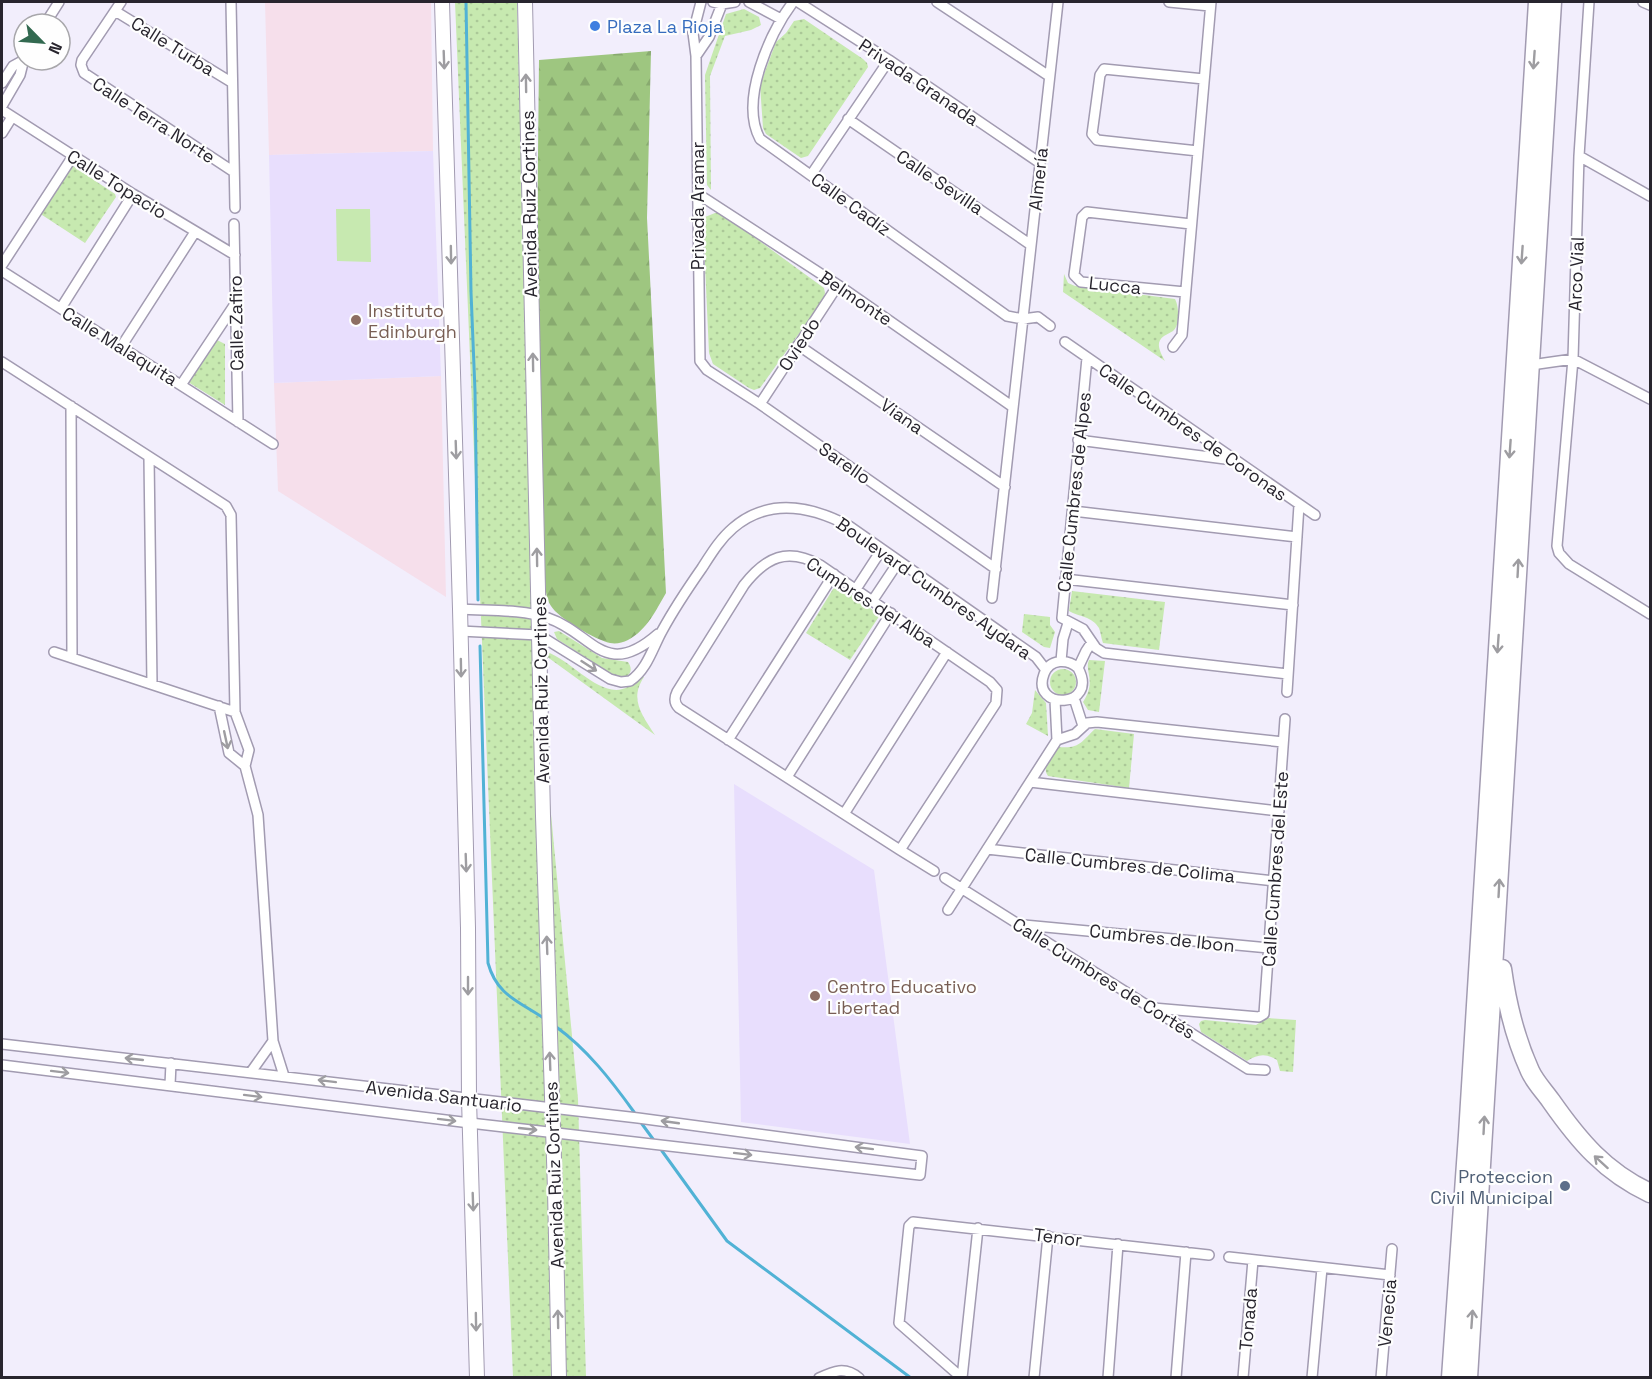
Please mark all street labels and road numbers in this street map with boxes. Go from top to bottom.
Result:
street label: Calle Turba [127,11,219,81]
street label: Privada Granada [855,33,983,131]
street label: Calle Terra Norte [88,72,220,168]
street label: Avenida Ruiz Cortines [516,110,542,298]
street label: Privada Aramar [686,141,709,270]
street label: Calle Topacio [63,144,171,224]
street label: Calle Sevilla [892,144,988,220]
street label: Almería [1023,146,1053,212]
street label: Calle Cadíz [807,167,895,241]
street label: Arco Vial [1563,236,1589,312]
street label: Belmonte [815,265,897,331]
street label: Lucca [1088,271,1142,299]
street label: Calle Zafiro [224,275,248,371]
street label: Calle Malaquita [58,301,182,391]
street label: Oviedo [773,313,825,375]
street label: Calle Cumbres de Coronas [1094,358,1292,506]
street label: Calle Cumbres de Alpes [1052,391,1096,593]
street label: Viana [876,393,928,439]
street label: Sarello [814,437,876,489]
street label: Boulevard Cumbres Aydara [832,512,1036,664]
street label: Cumbres del Alba [802,552,940,652]
street label: Avenida Ruiz Cortines [528,596,554,784]
street label: Calle Cumbres del Este [1257,770,1293,968]
street label: Calle Cumbres de Colima [1024,843,1236,887]
street label: Calle Cumbres de Cortés [1008,912,1200,1044]
street label: Cumbres de Ibon [1088,919,1236,957]
street label: Avenida Santuario [365,1075,523,1117]
street label: Avenida Ruiz Cortines [539,1081,569,1269]
street label: Tenor [1033,1223,1084,1251]
street label: Venecia [1373,1278,1401,1348]
street label: Tonada [1234,1287,1262,1351]

